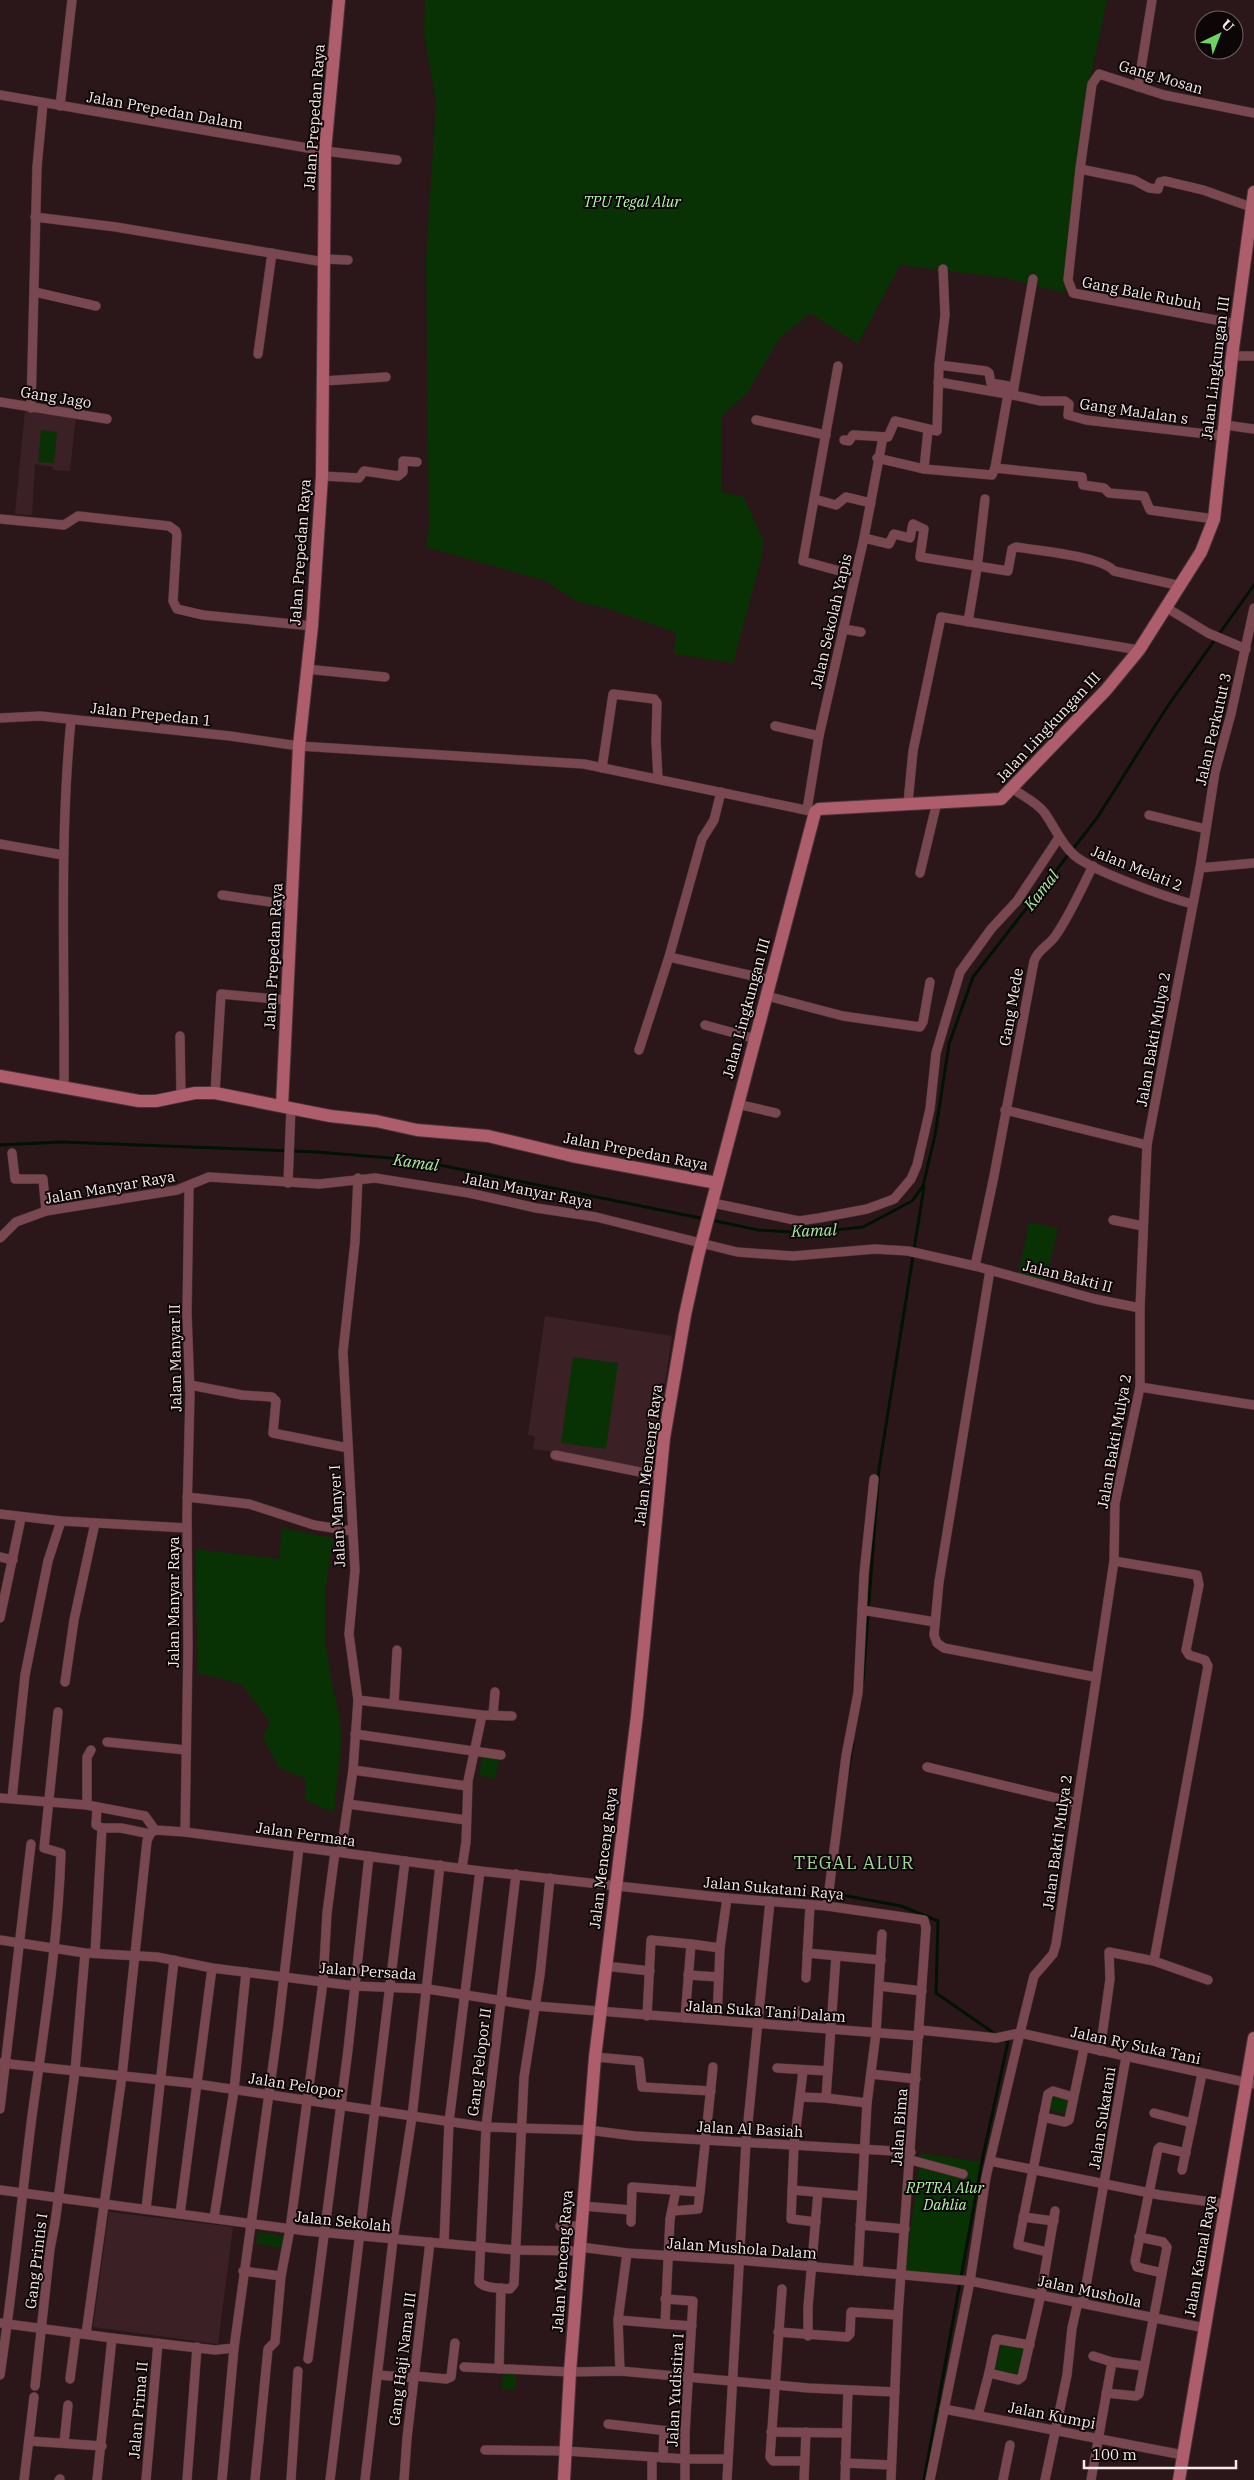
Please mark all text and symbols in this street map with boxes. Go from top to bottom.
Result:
north arrow [1194,10,1244,60]
text: U [1218,15,1238,36]
street label: Jalan Prepedan Raya [299,43,329,191]
street label: Gang Mosan [1117,56,1206,98]
street label: Jalan Prepedan Dalam [85,87,245,133]
park label: TPU Tegal Alur [583,192,681,211]
street label: Gang Bale Rubuh [1081,272,1203,314]
street label: Jalan Lingkungan III [1197,295,1233,441]
street label: Gang Jago [19,382,93,412]
street label: Gang MaJalan s [1078,394,1190,428]
street label: Jalan Prepedan Raya [285,478,315,626]
street label: Jalan Sekolah Yapis [806,552,856,690]
street label: Jalan Lingkungan III [992,668,1104,786]
street label: Jalan Perkutut 3 [1191,671,1235,787]
street label: Jalan Prepedan 1 [90,698,212,730]
street label: Jalan Melati 2 [1089,841,1185,895]
water label: Kamal [1019,866,1063,915]
street label: Jalan Prepedan Raya [260,882,286,1030]
street label: Jalan Lingkungan III [718,936,774,1080]
street label: Gang Mede [995,967,1027,1047]
street label: Jalan Bakti Mulya 2 [1132,970,1174,1108]
street label: Jalan Prepedan Raya [562,1128,710,1174]
water label: Kamal [391,1149,440,1175]
street label: Jalan Manyar Raya [44,1166,176,1208]
street label: Jalan Manyar Raya [462,1168,594,1212]
water label: Kamal [790,1219,838,1241]
street label: Jalan Bakti II [1021,1256,1115,1296]
street label: Jalan Manyar II [165,1304,185,1412]
street label: Jalan Bakti Mulya 2 [1093,1372,1135,1510]
street label: Jalan Menceng Raya [630,1383,666,1527]
street label: Jalan Manyer I [325,1464,349,1568]
street label: Jalan Manyar Raya [164,1536,183,1668]
street label: Jalan Bakti Mulya 2 [1038,1773,1076,1911]
street label: Jalan Menceng Raya [585,1786,621,1930]
street label: Jalan Permata [255,1818,357,1850]
district label: TEGAL ALUR [794,1851,914,1874]
street label: Jalan Sukatani Raya [703,1872,845,1904]
street label: Jalan Persada [319,1958,417,1984]
street label: Jalan Suka Tani Dalam [685,1996,847,2026]
street label: Gang Pelopor II [463,2007,495,2117]
street label: Jalan Ry Suka Tani [1069,2022,1203,2068]
street label: Jalan Sukatani [1085,2065,1120,2171]
street label: Jalan Pelopor [247,2068,345,2102]
street label: Jalan Bima [887,2087,911,2167]
street label: Jalan Al Basiah [696,2117,804,2141]
park label: RPTRA Alur Dahlia [905,2178,984,2214]
street label: Jalan Menceng Raya [548,2189,576,2333]
street label: Jalan Kamal Raya [1180,2193,1220,2319]
street label: Jalan Sekolah [294,2207,392,2235]
street label: Gang Printis I [21,2212,51,2310]
street label: Jalan Mushola Dalam [666,2233,818,2263]
street label: Jalan Musholla [1036,2271,1144,2311]
street label: Gang Haji Nama III [384,2291,420,2427]
street label: Jalan Yudistira I [663,2333,687,2447]
street label: Jalan Prima II [124,2361,152,2459]
street label: Jalan Kumpi [1007,2397,1097,2433]
scale bar [1084,2438,1236,2470]
text: 100 m [1092,2445,1137,2464]

